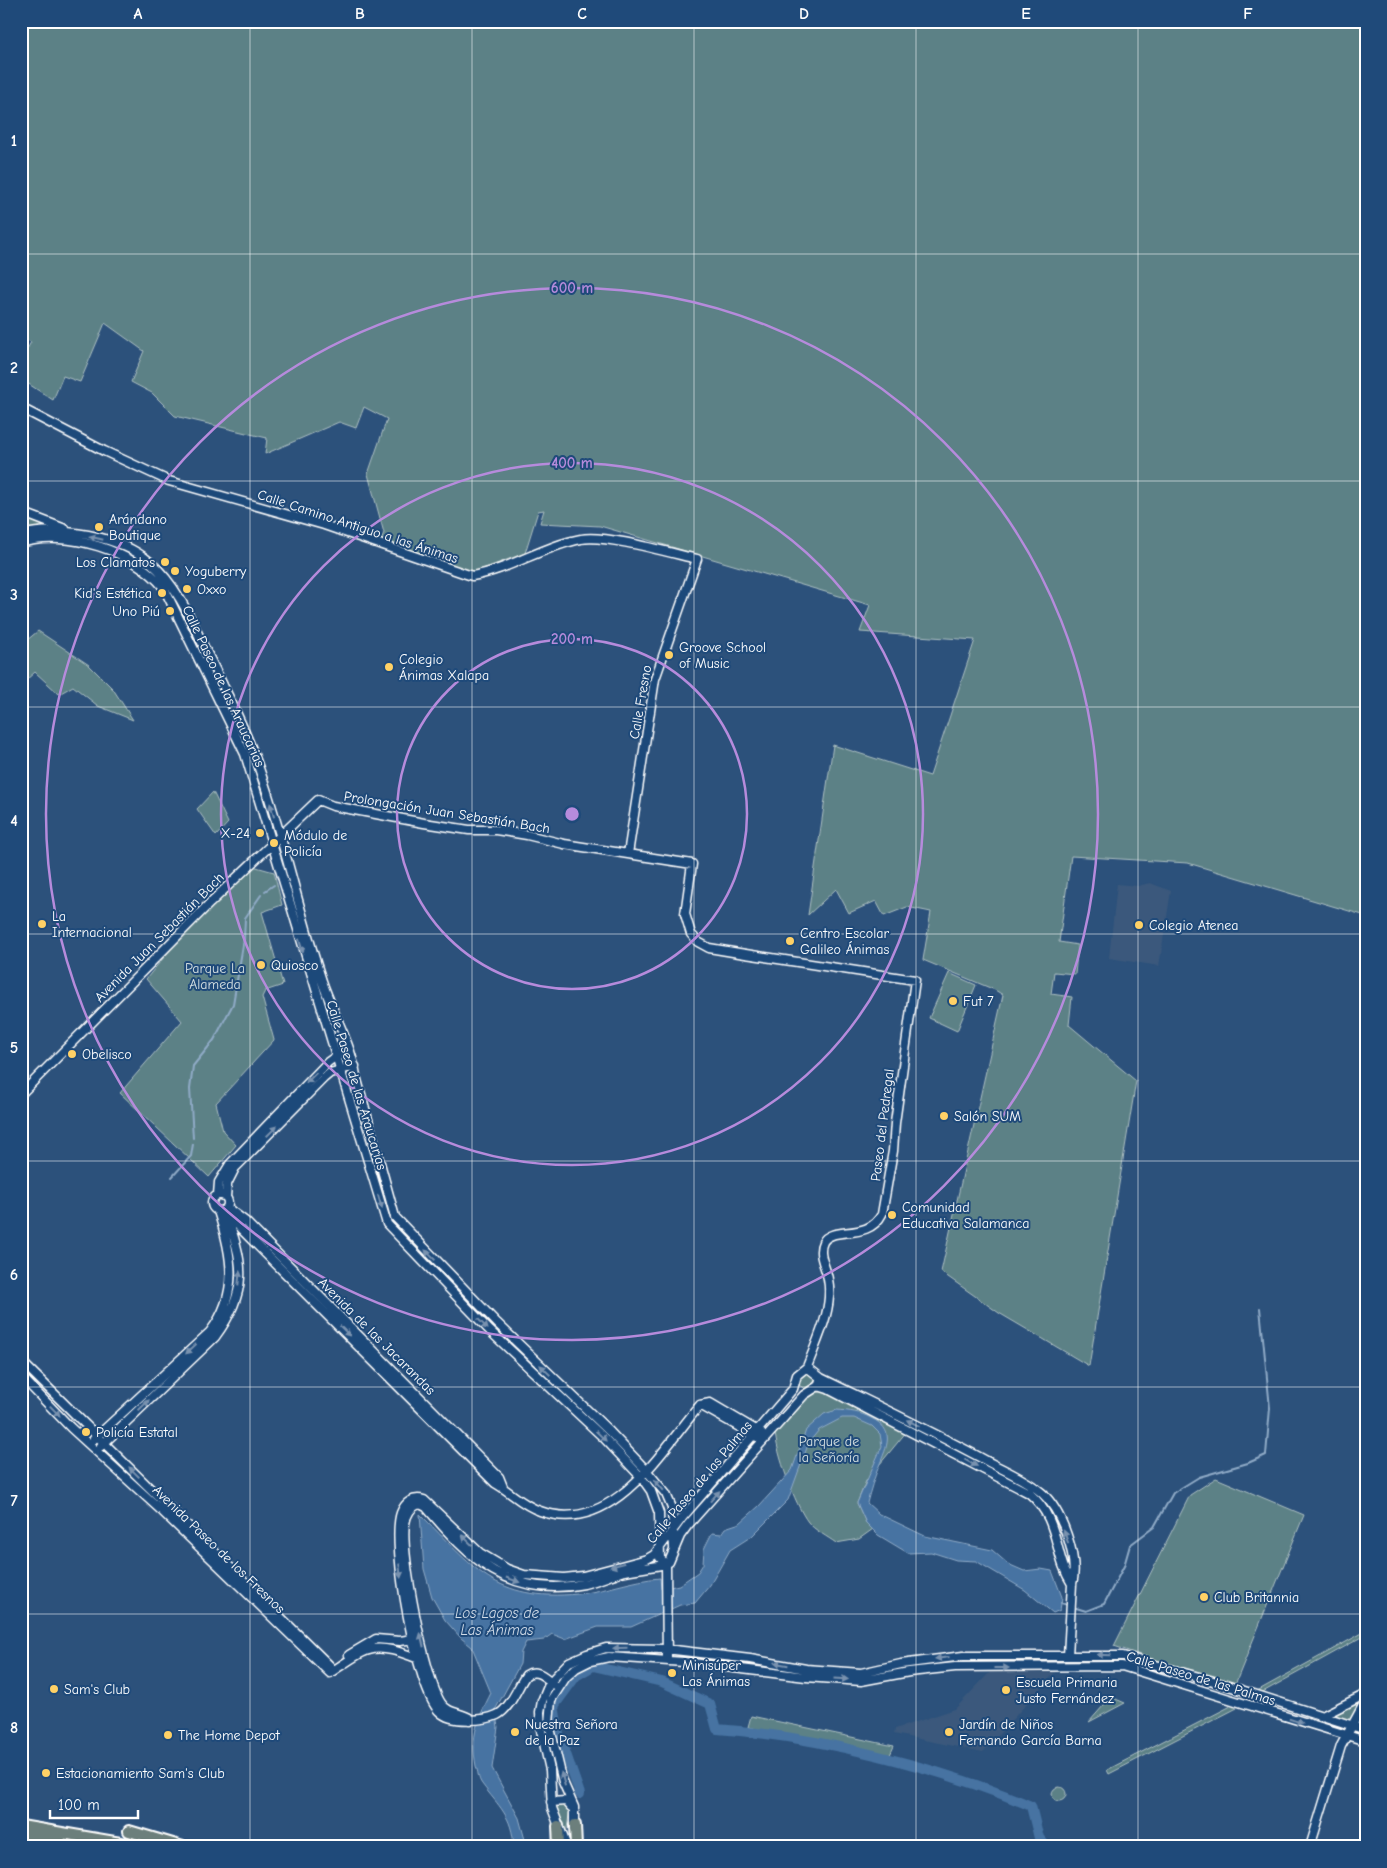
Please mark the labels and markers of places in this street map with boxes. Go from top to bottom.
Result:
place label: Arándano Boutique [109,511,167,544]
marker: Arándano Boutique [93,521,105,533]
place label: Los Clamatos [76,554,155,571]
marker: Los Clamatos [159,556,171,568]
place label: Yoguberry [185,563,247,580]
marker: Yoguberry [169,565,181,577]
place label: Oxxo [197,581,226,598]
marker: Oxxo [181,583,193,595]
place label: Kid's Estética [74,585,152,602]
marker: Kid's Estética [156,587,168,599]
place label: Uno Piú [112,603,160,620]
marker: Uno Piú [164,605,176,617]
place label: Groove School of Music [679,639,766,672]
marker: Groove School of Music [663,649,675,661]
place label: Colegio Ánimas Xalapa [399,651,489,684]
marker: Colegio Ánimas Xalapa [383,661,395,673]
centre of rings [563,805,581,823]
place label: X-24 [221,825,250,842]
marker: X-24 [254,827,266,839]
place label: Módulo de Policía [284,827,347,860]
marker: Módulo de Policía [268,837,280,849]
place label: La Internacional [52,908,132,941]
place label: Colegio Atenea [1149,917,1239,934]
marker: La Internacional [36,918,48,930]
marker: Colegio Atenea [1133,919,1145,931]
place label: Centro Escolar Galileo Ánimas [800,925,890,958]
marker: Centro Escolar Galileo Ánimas [784,935,796,947]
place label: Quiosco [271,957,319,974]
marker: Quiosco [255,959,267,971]
place label: Fut 7 [963,993,994,1010]
marker: Fut 7 [947,995,959,1007]
place label: Obelisco [82,1046,132,1063]
marker: Obelisco [66,1048,78,1060]
place label: Salón SUM [954,1108,1021,1125]
marker: Salón SUM [938,1110,950,1122]
place label: Comunidad Educativa Salamanca [902,1199,1029,1232]
marker: Comunidad Educativa Salamanca [886,1209,898,1221]
place label: Policía Estatal [96,1424,178,1441]
marker: Policía Estatal [80,1426,92,1438]
place label: Club Britannia [1214,1589,1299,1606]
marker: Club Britannia [1198,1591,1210,1603]
place label: Minisúper Las Ánimas [682,1657,750,1690]
marker: Minisúper Las Ánimas [666,1667,678,1679]
place label: Escuela Primaria Justo Fernández [1016,1674,1117,1707]
place label: Sam's Club [64,1681,130,1698]
marker: Sam's Club [48,1683,60,1695]
marker: Escuela Primaria Justo Fernández [1000,1684,1012,1696]
place label: Nuestra Señora de la Paz [525,1716,618,1749]
place label: Jardín de Niños Fernando García Barna [959,1716,1102,1749]
marker: Nuestra Señora de la Paz [509,1726,521,1738]
marker: Jardín de Niños Fernando García Barna [943,1726,955,1738]
place label: The Home Depot [178,1727,281,1744]
marker: The Home Depot [162,1729,174,1741]
place label: Estacionamiento Sam's Club [56,1765,225,1782]
marker: Estacionamiento Sam's Club [40,1767,52,1779]

